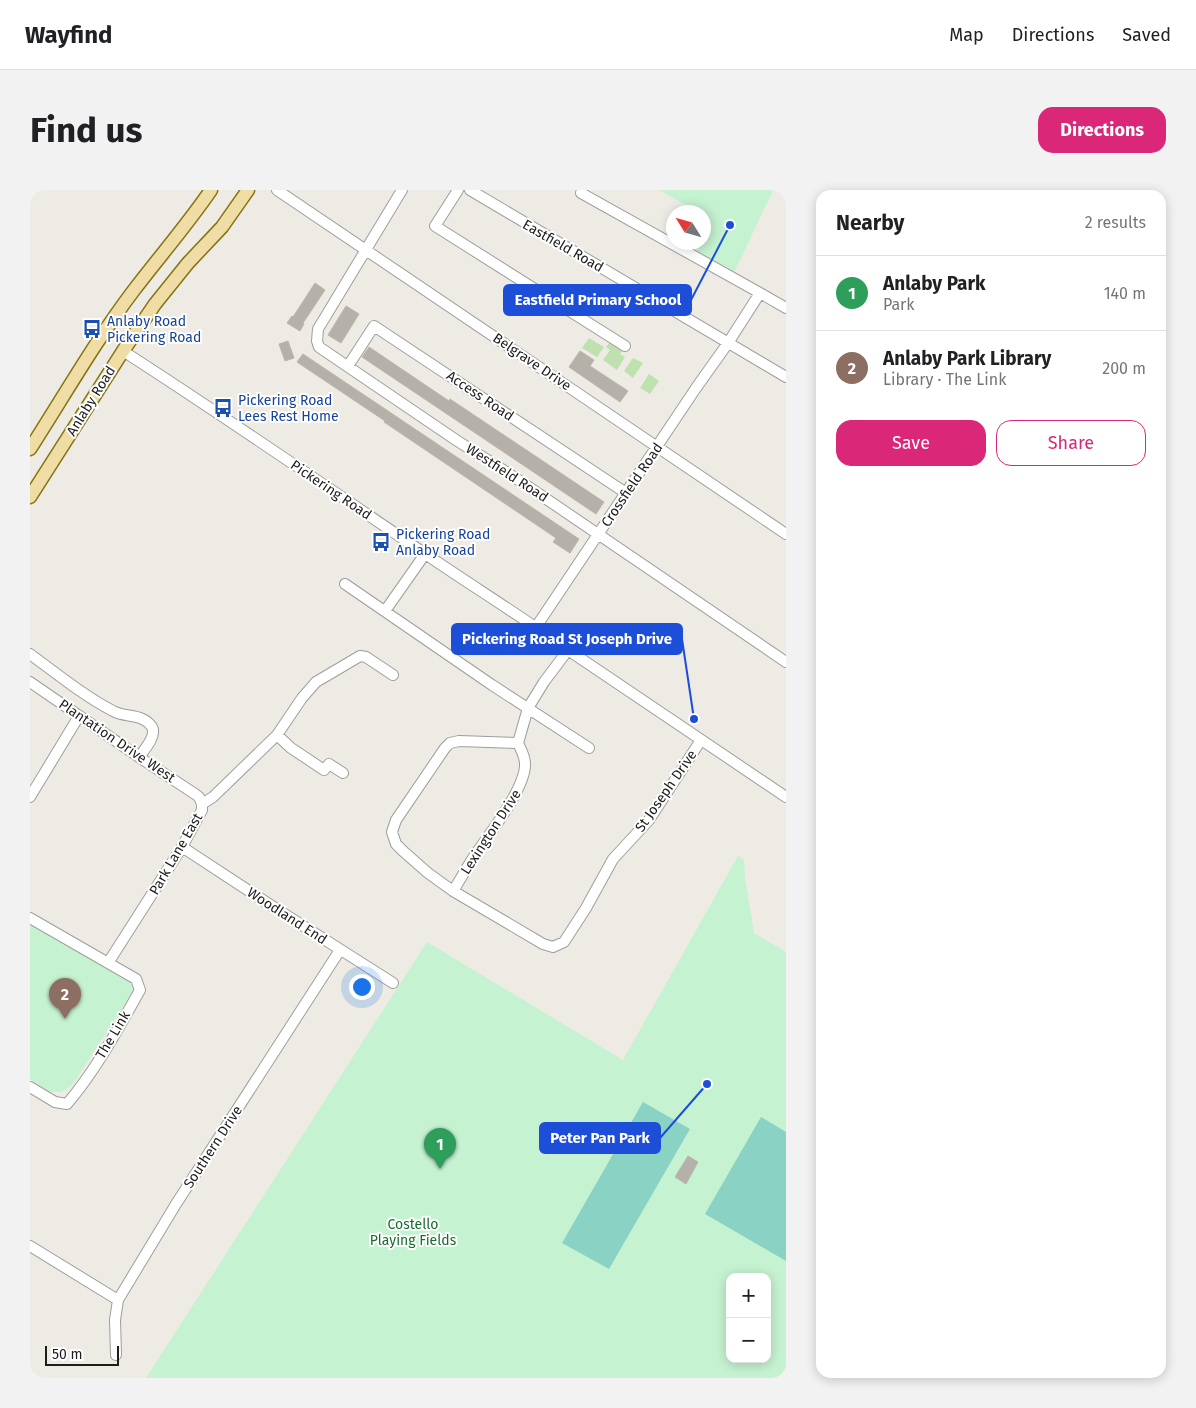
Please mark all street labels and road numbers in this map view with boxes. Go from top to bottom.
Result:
street label: Eastfield Road [520,216,606,276]
street label: Belgrave Drive [490,330,574,394]
street label: Anlaby Road [63,363,119,439]
street label: Access Road [443,367,517,425]
street label: Westfield Road [463,440,551,506]
street label: Crossfield Road [598,440,666,530]
street label: Pickering Road [287,457,375,523]
street label: Plantation Drive West [56,696,179,787]
street label: St Joseph Drive [631,747,701,835]
street label: Lexington Drive [457,786,525,878]
street label: Park Lane East [146,809,207,898]
street label: Woodland End [244,884,330,948]
street label: The Link [92,1007,134,1062]
street label: Southern Drive [180,1103,246,1191]

